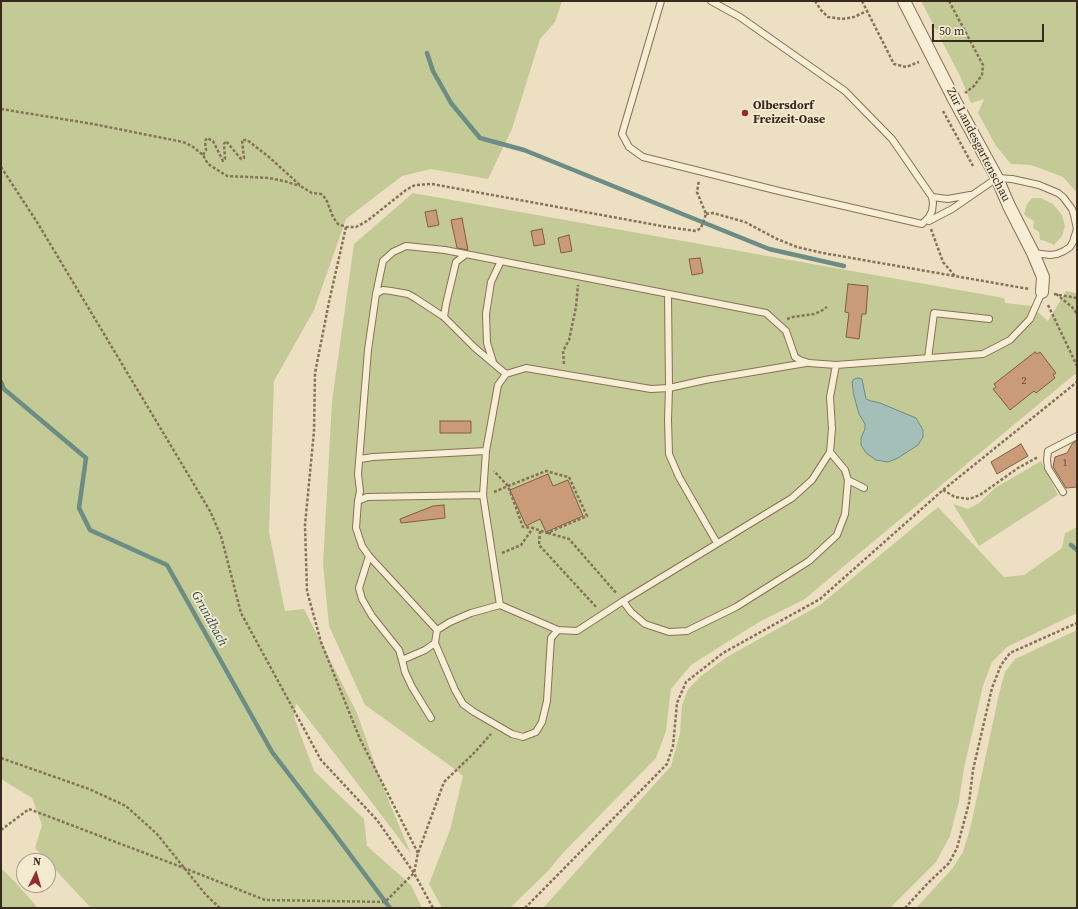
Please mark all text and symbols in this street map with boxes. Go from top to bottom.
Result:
scale bar [934,16,1046,42]
text: 50 m [939,23,965,39]
street label: Zur Landesgartenschau [943,86,1013,204]
place label: Olbersdorf Freizeit-Oase [753,99,825,127]
marker: Olbersdorf Freizeit-Oase [740,108,750,118]
house number: 2 [1022,375,1026,387]
house number: 1 [1063,457,1067,469]
water label: Grundbach [187,589,231,649]
north arrow [16,853,56,893]
text: N [32,854,42,869]

